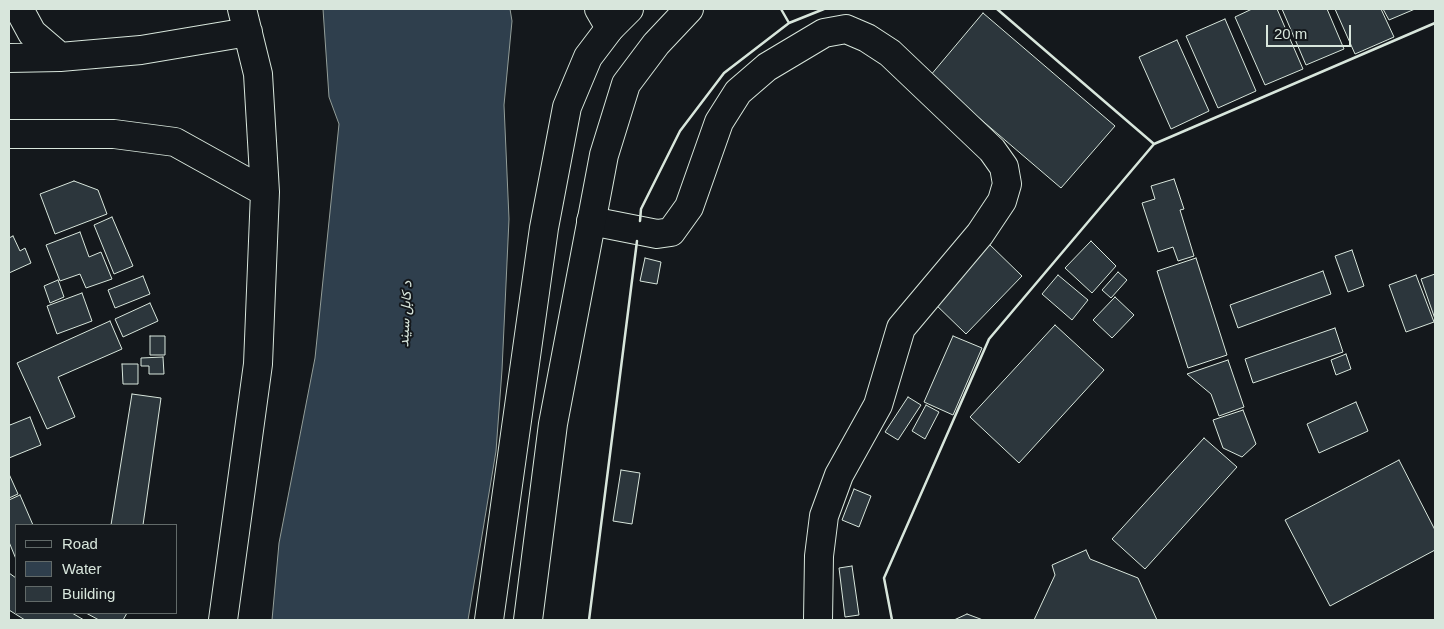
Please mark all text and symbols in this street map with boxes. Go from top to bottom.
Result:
scale bar [1269,15,1354,47]
text: 20 m [1274,25,1307,42]
water label: د کابل سيند [396,281,416,347]
legend [15,524,178,614]
text: Road [62,535,98,552]
text: Water [62,560,101,577]
text: Building [62,585,115,602]

